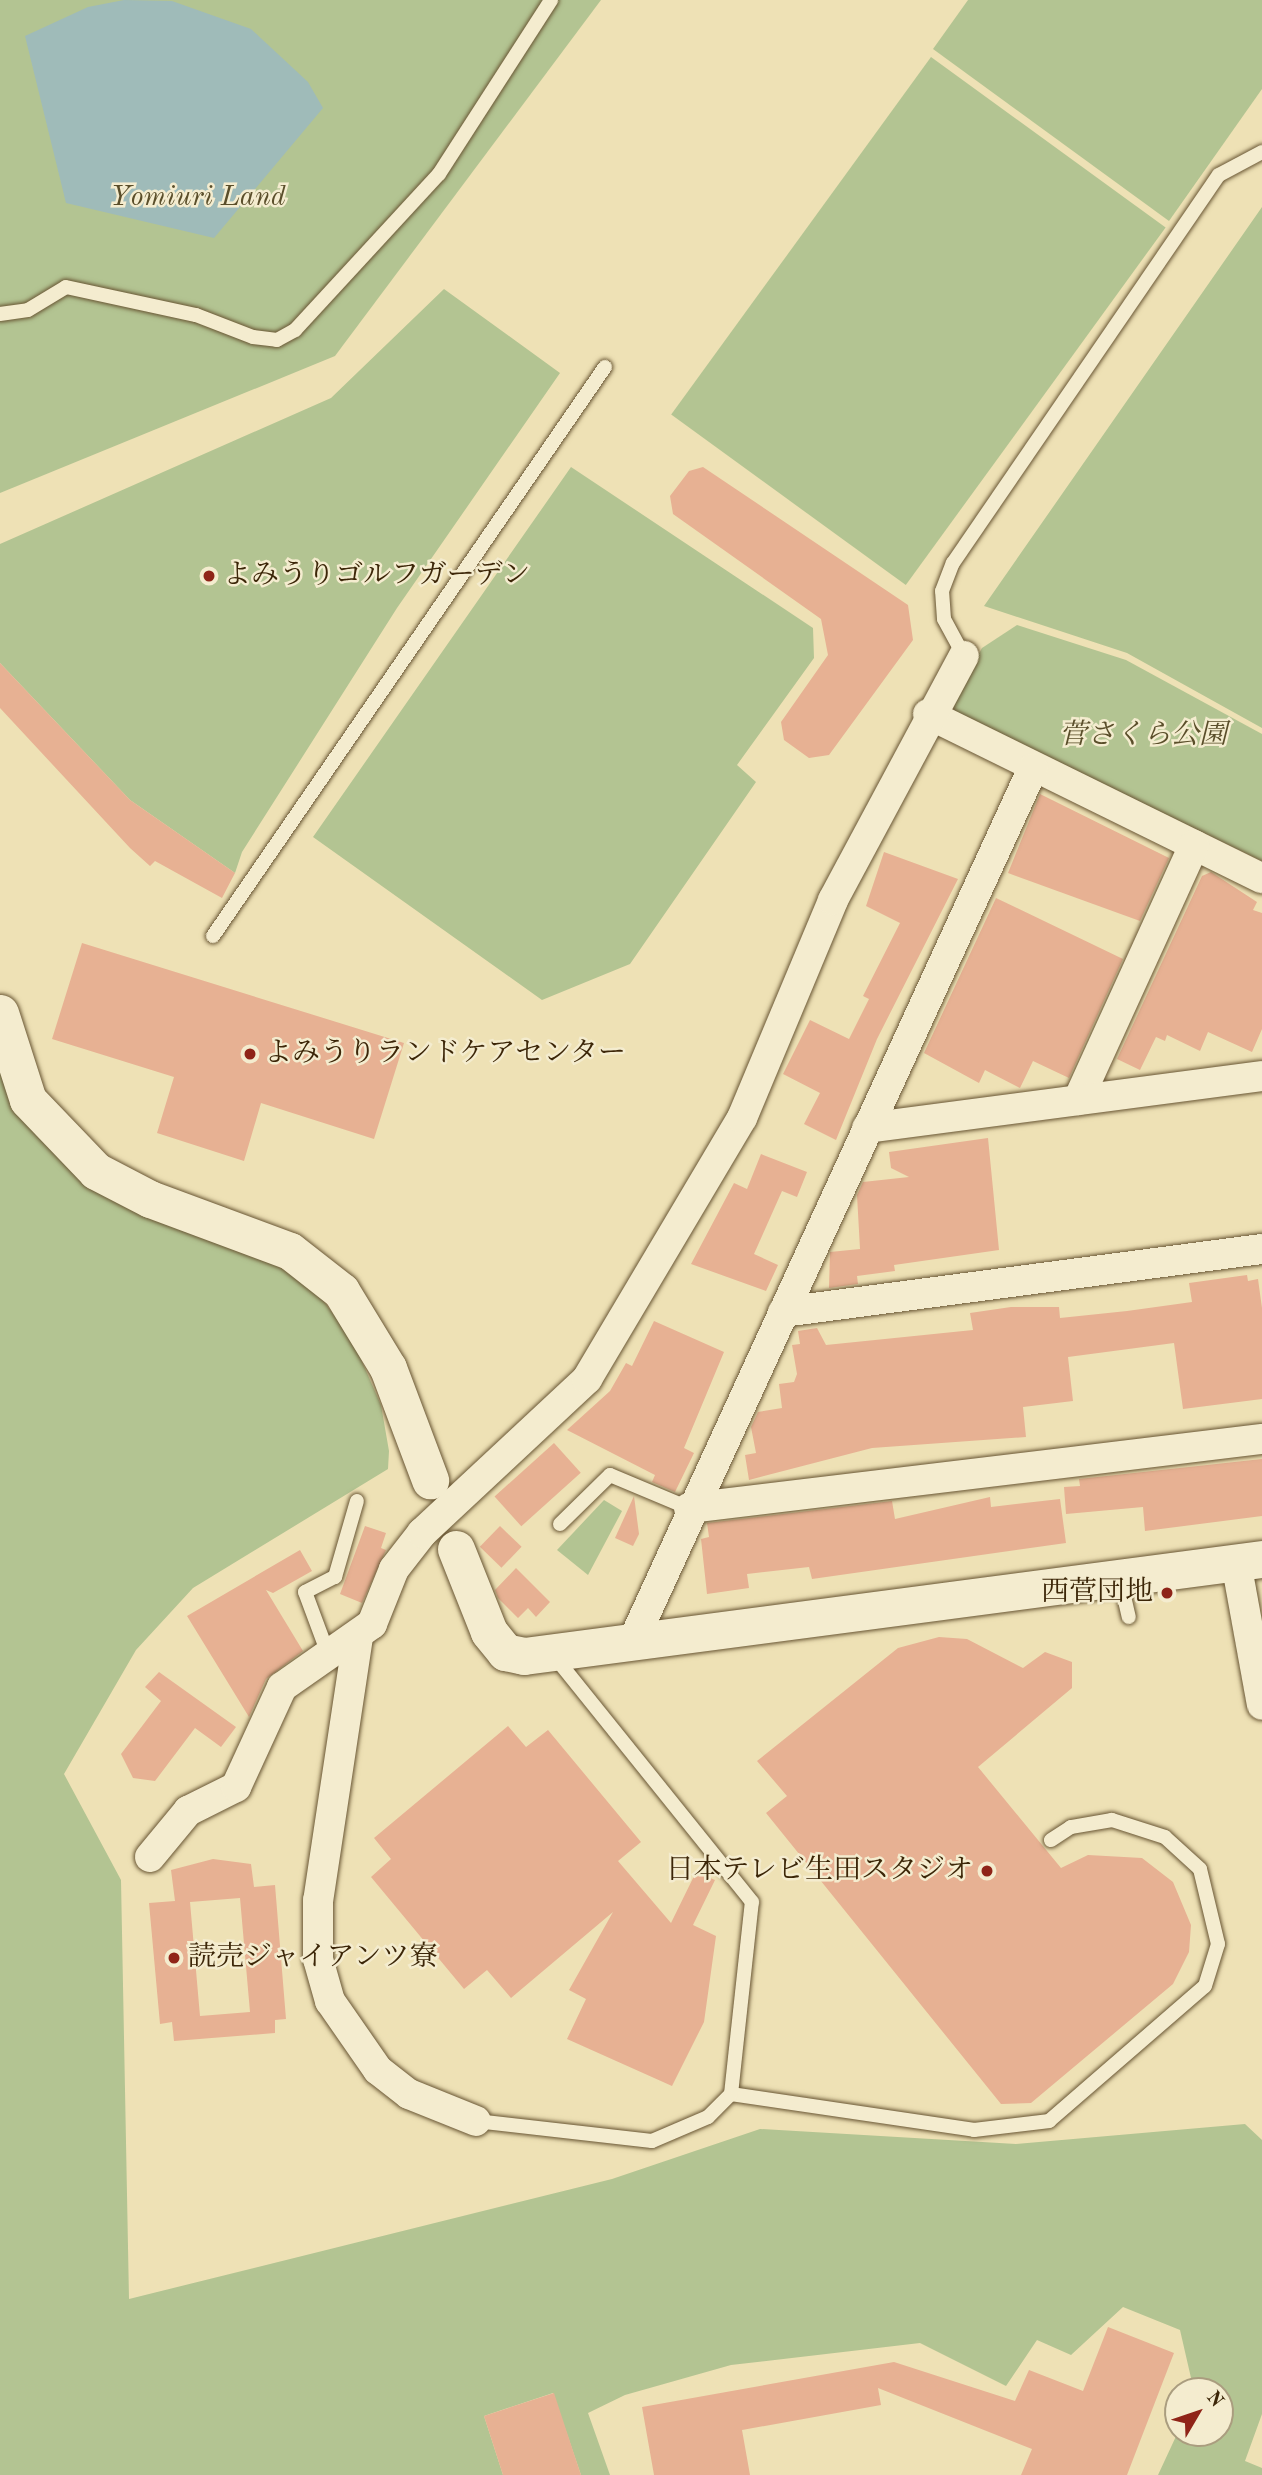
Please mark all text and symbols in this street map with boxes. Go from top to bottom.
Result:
park label: Yomiuri Land [110,181,286,215]
place label: よみうりゴルフガーデン [223,559,531,593]
marker: よみうりゴルフガーデン [201,568,217,584]
park label: 菅さくら公園 [1059,719,1227,753]
place label: よみうりランドケアセンター [264,1037,628,1071]
marker: よみうりランドケアセンター [242,1046,258,1062]
place label: 西菅団地 [1041,1576,1153,1610]
marker: 西菅団地 [1159,1585,1175,1601]
place label: 日本テレビ生田スタジオ [665,1854,973,1888]
marker: 日本テレビ生田スタジオ [979,1863,995,1879]
place label: 読売ジャイアンツ寮 [188,1941,440,1975]
marker: 読売ジャイアンツ寮 [166,1950,182,1966]
north arrow [1164,2377,1234,2447]
text: N [1202,2388,1226,2411]

